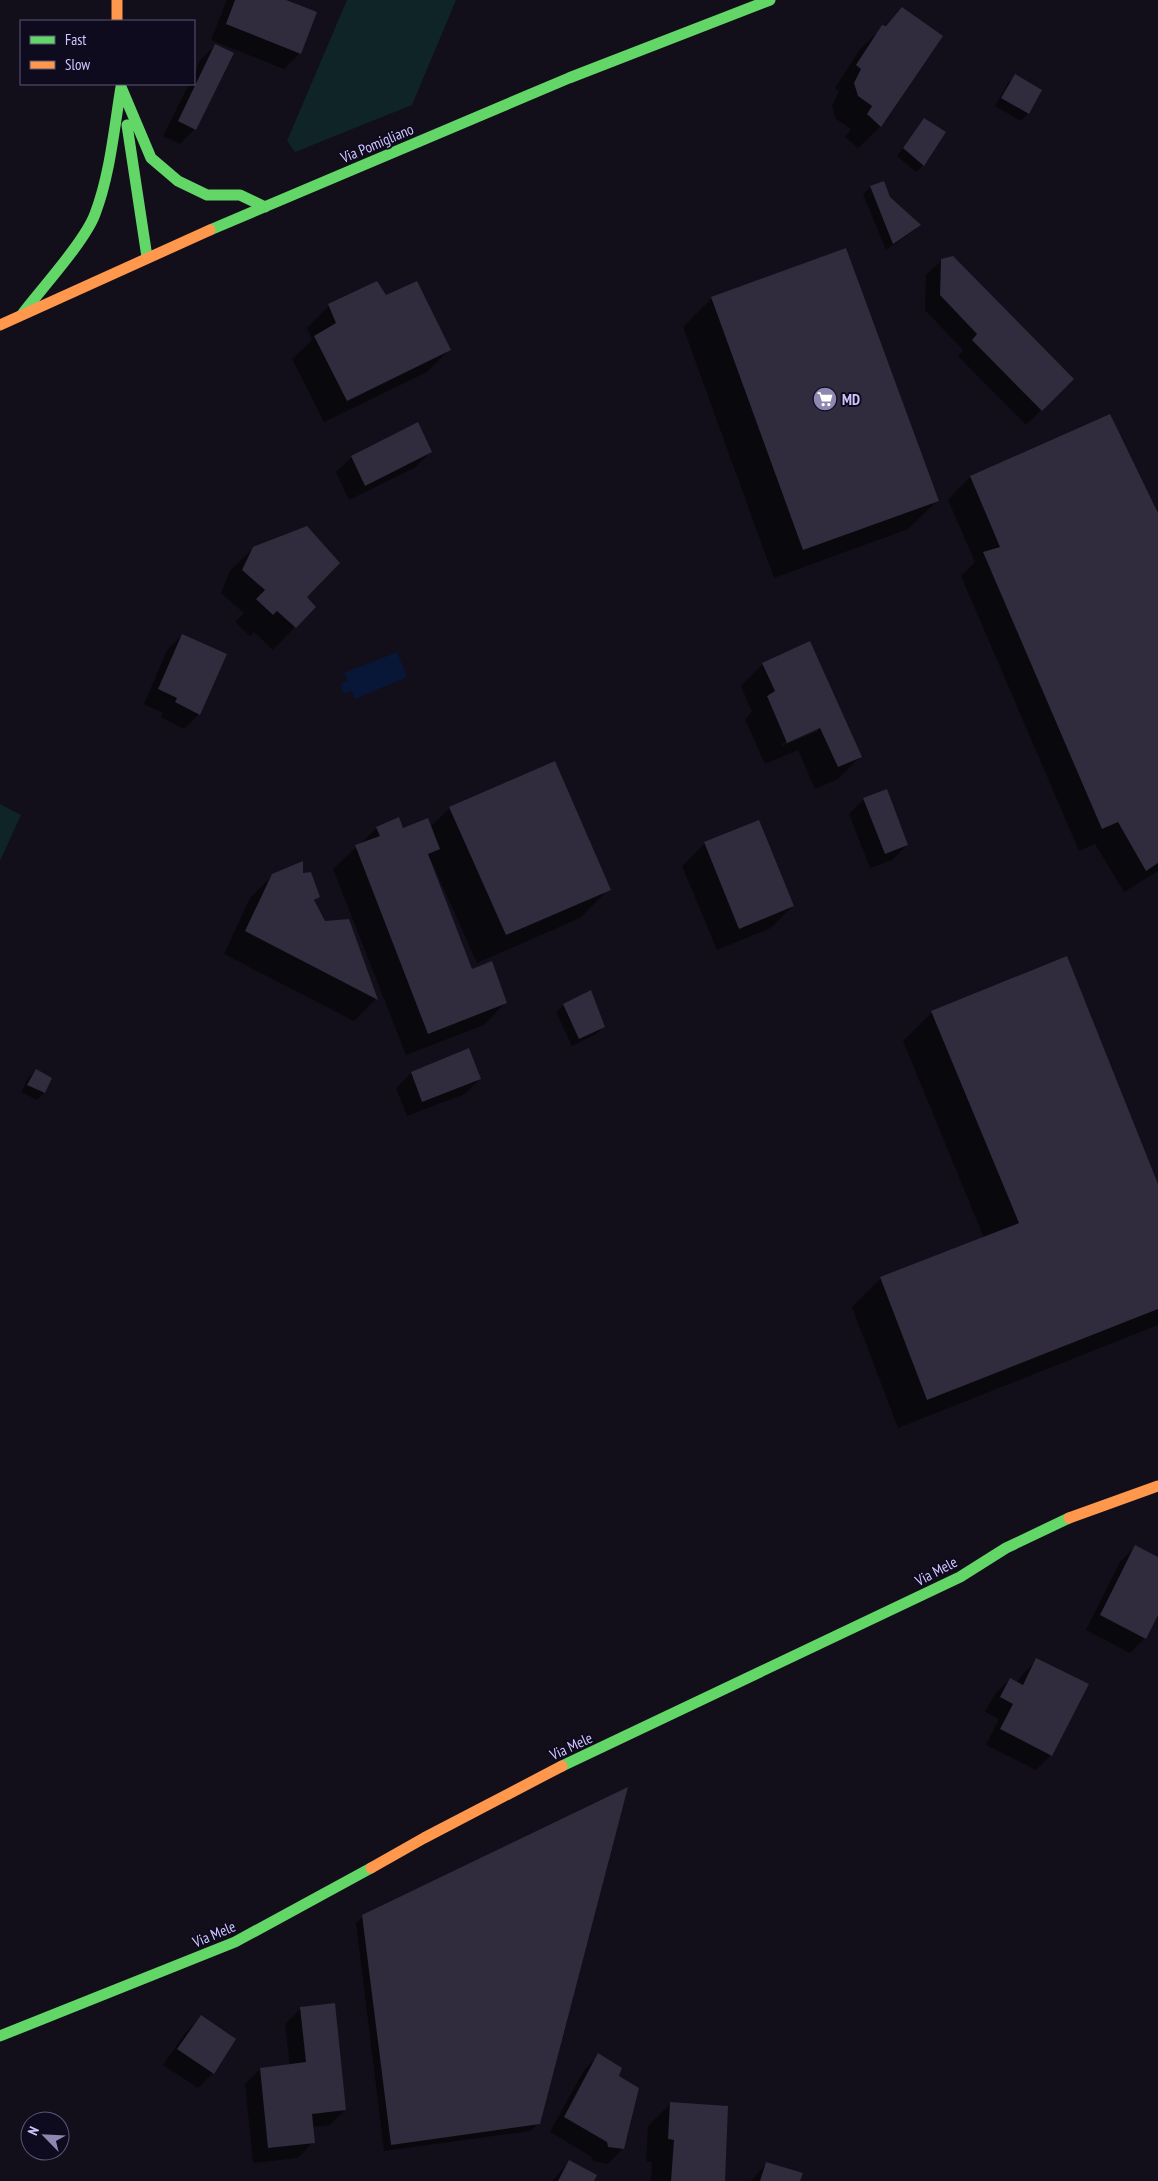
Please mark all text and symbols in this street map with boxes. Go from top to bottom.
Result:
legend [20,20,195,85]
text: Fast [65,30,86,49]
text: Slow [65,55,90,74]
street label: Via Pomigliano [337,119,416,167]
supermarket icon: MD [812,386,838,412]
place label: MD [842,390,860,409]
street label: Via Mele [911,1552,960,1590]
street label: Via Mele [546,1728,595,1765]
street label: Via Mele [189,1916,238,1952]
north arrow [20,2111,70,2161]
text: N [23,2124,43,2138]

